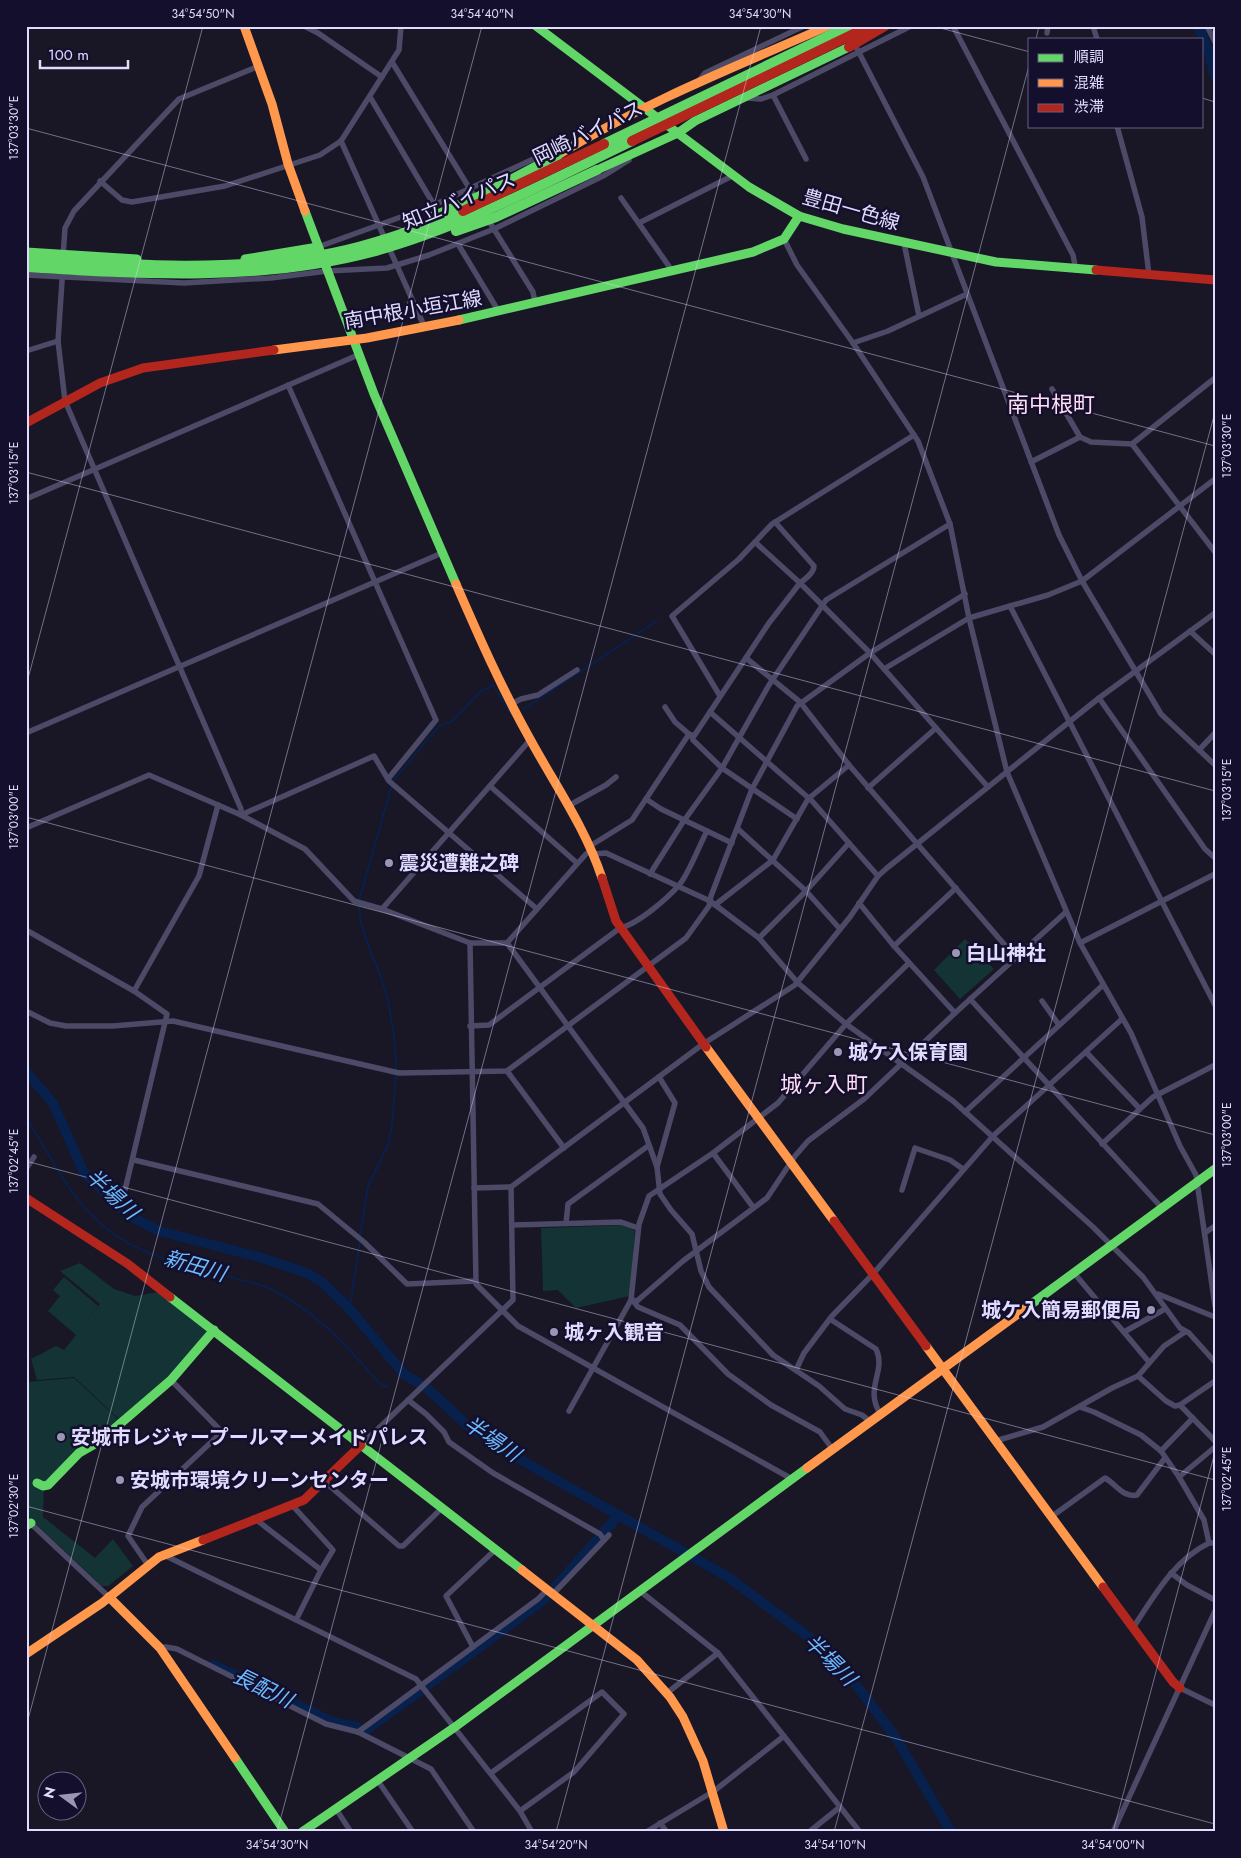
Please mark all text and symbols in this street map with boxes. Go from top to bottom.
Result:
text: 34°54'50"N [172,5,234,23]
text: 34°54'40"N [450,5,514,23]
text: 34°54'30"N [729,5,791,23]
scale bar [40,38,128,70]
legend [1028,38,1204,128]
text: 100 m [48,44,89,66]
text: 順調 [1074,46,1104,68]
text: 混雑 [1074,72,1104,94]
street label: 岡崎バイパス [528,94,648,172]
text: 137°03'30"E [5,96,23,160]
text: 渋滞 [1074,96,1104,118]
street label: 知立バイパス [398,165,520,237]
street label: 豊田一色線 [799,182,903,238]
street label: 南中根小垣江線 [342,284,484,336]
district label: 南中根町 [1007,388,1095,420]
text: 137°03'30"E [1218,414,1236,478]
text: 137°03'15"E [5,442,23,504]
text: 137°03'15"E [1218,759,1236,821]
text: 137°03'00"E [5,784,23,850]
place label: 震災遭難之碑 [399,849,519,878]
marker: 震災遭難之碑 [383,857,395,869]
place label: 白山神社 [966,939,1046,968]
marker: 白山神社 [950,947,962,959]
place label: 城ケ入保育園 [848,1038,968,1067]
marker: 城ケ入保育園 [832,1046,844,1058]
district label: 城ヶ入町 [780,1068,868,1100]
text: 137°03'00"E [1218,1102,1236,1168]
text: 137°02'45"E [5,1129,23,1193]
water label: 半場川 [79,1162,147,1228]
water label: 新田川 [161,1243,231,1290]
place label: 城ケ入簡易郵便局 [981,1296,1141,1325]
marker: 城ケ入簡易郵便局 [1145,1304,1157,1316]
place label: 城ヶ入観音 [564,1318,664,1347]
marker: 城ヶ入観音 [548,1326,560,1338]
water label: 半場川 [457,1409,528,1470]
place label: 安城市レジャープールマーメイドパレス [71,1423,428,1452]
marker: 安城市レジャープールマーメイドパレス [55,1431,67,1443]
text: 137°02'45"E [1218,1447,1236,1511]
place label: 安城市環境クリーンセンター [130,1466,389,1495]
text: 137°02'30"E [5,1474,23,1538]
marker: 安城市環境クリーンセンター [114,1474,126,1486]
water label: 半場川 [797,1627,864,1694]
water label: 長配川 [228,1661,300,1716]
north arrow [38,1770,88,1820]
text: N [38,1785,61,1801]
text: 34°54'30"N [246,1836,308,1854]
text: 34°54'20"N [525,1836,587,1854]
text: 34°54'10"N [804,1836,866,1854]
text: 34°54'00"N [1081,1836,1145,1854]

